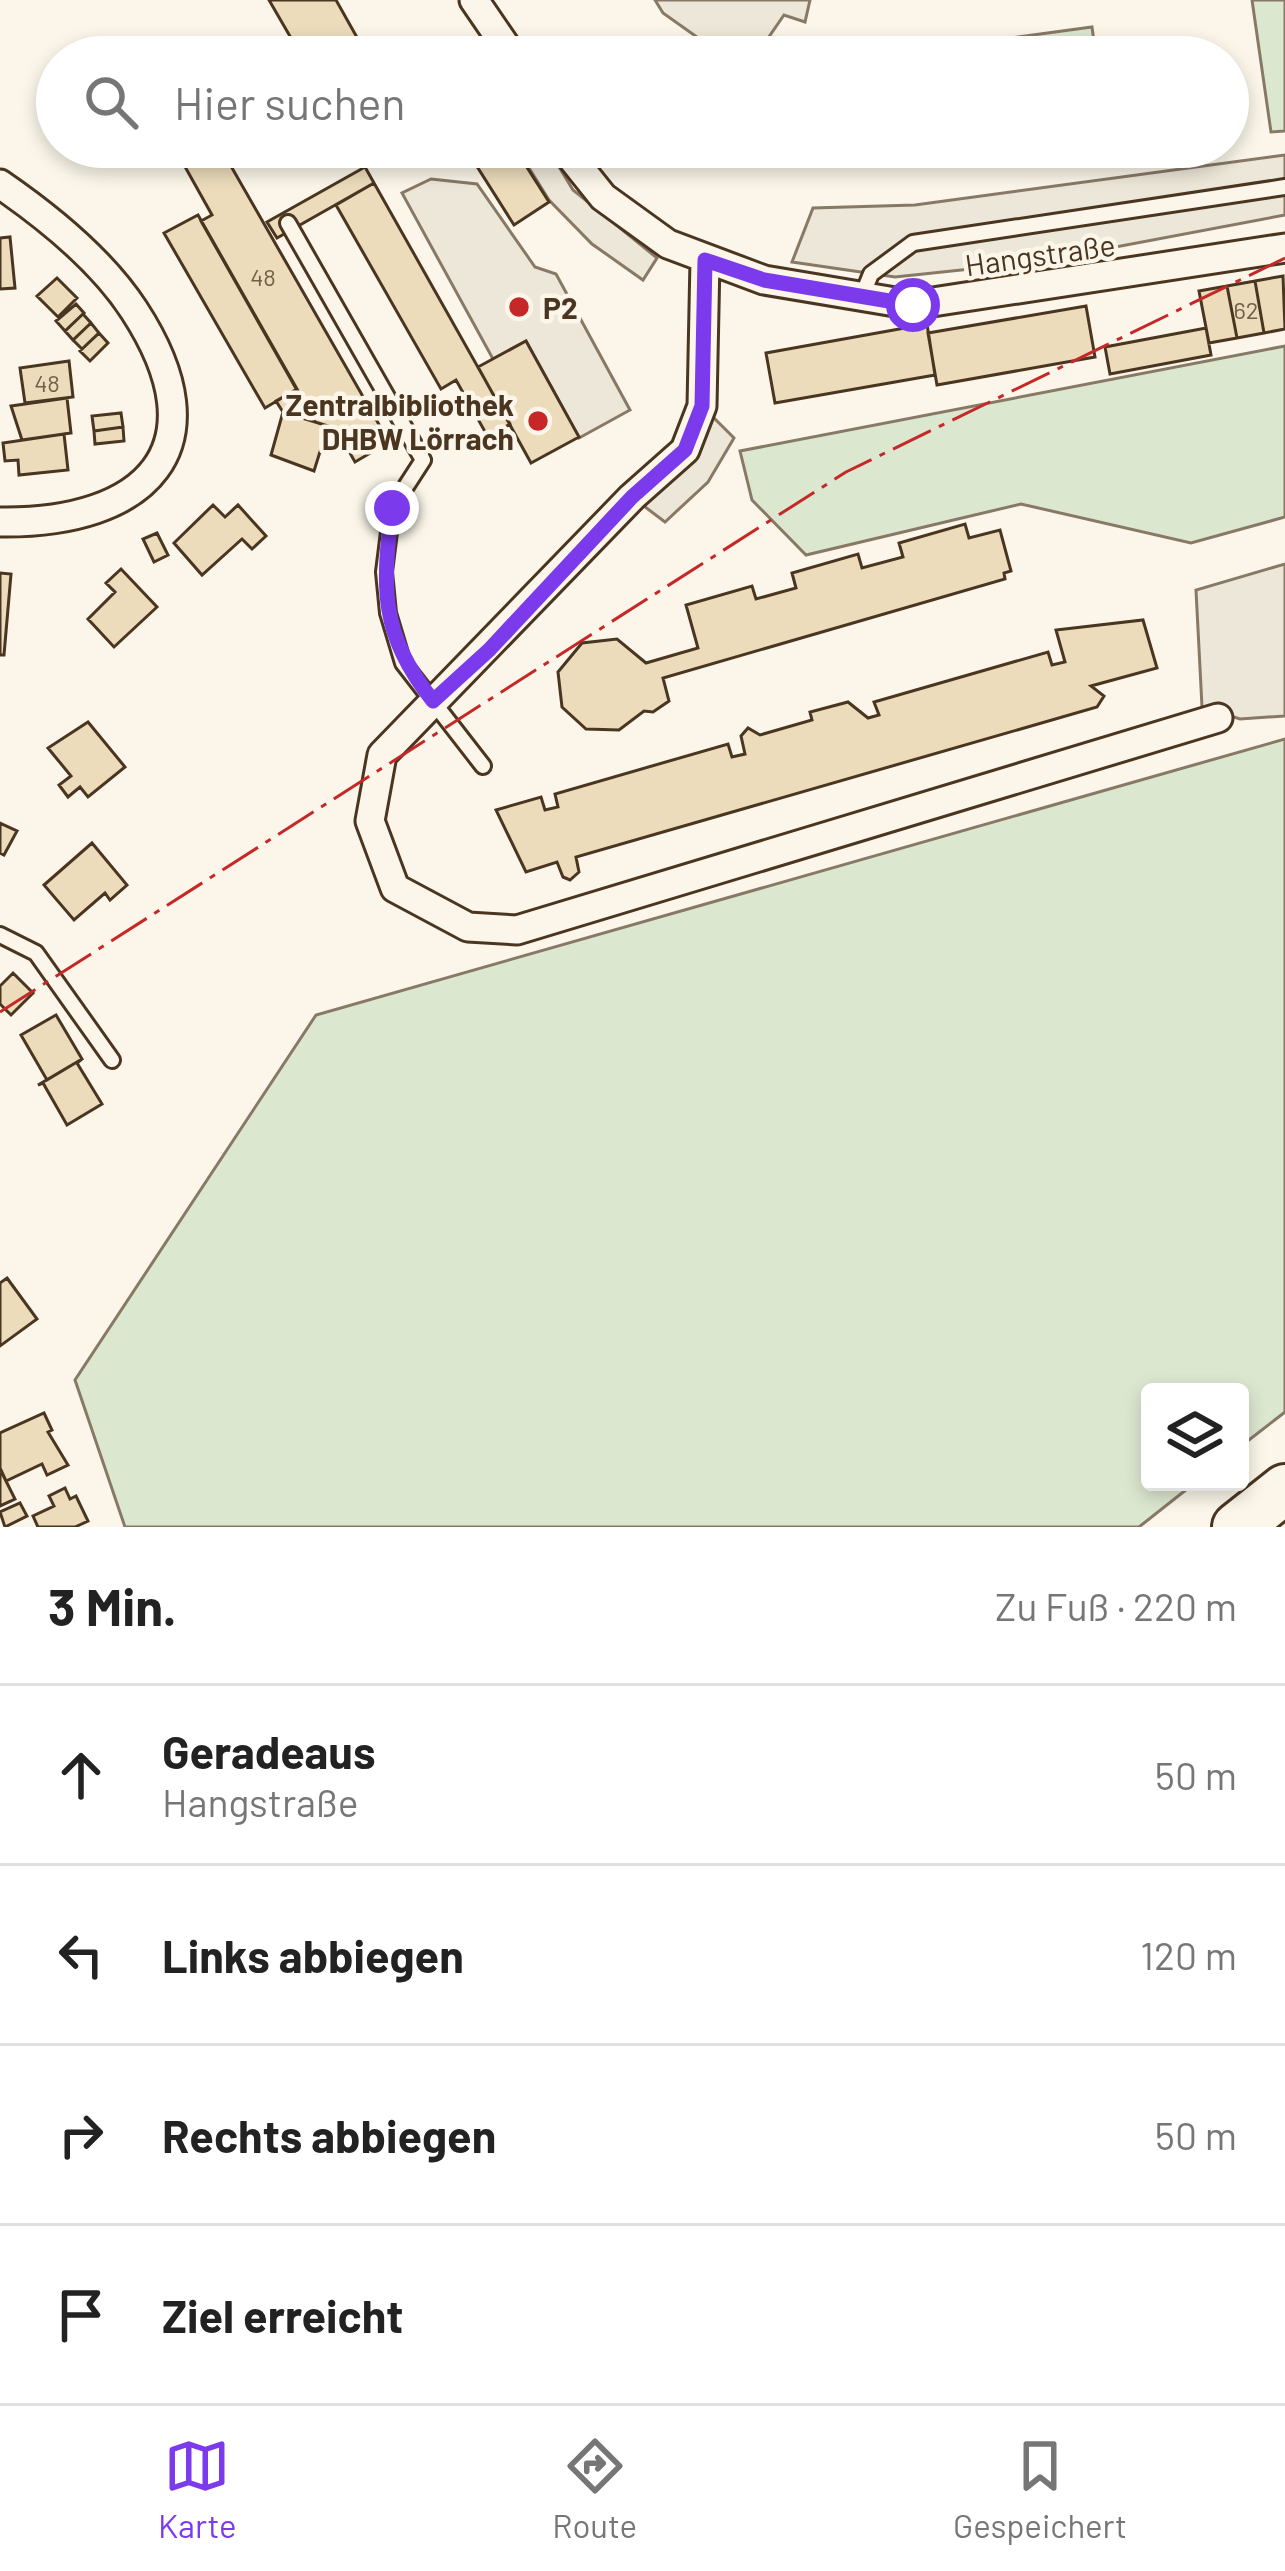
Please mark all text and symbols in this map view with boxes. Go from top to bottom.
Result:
search box [36,36,1249,168]
icon: search [78,69,144,135]
text: Hier suchen [174,75,406,129]
street label: Hangstraße [963,226,1117,282]
house number: 48 [250,262,276,291]
route start [886,278,940,332]
place label: P2 [543,289,578,325]
marker: P2 [506,294,532,320]
house number: 62 [1233,295,1259,324]
house number: 48 [34,368,60,397]
place label: Zentralbibliothek DHBW Lörrach [286,386,514,456]
marker: Zentralbibliothek DHBW Lörrach [525,408,551,434]
route end [365,481,419,535]
map controls [1141,1383,1249,1491]
button: layers [1141,1383,1249,1491]
text: 3 Min. [48,1575,176,1636]
text: Zu Fuß · 220 m [995,1582,1237,1629]
text: Geradeaus [162,1724,375,1778]
icon: ahead [48,1742,114,1808]
text: 50 m [1155,1751,1237,1798]
text: Hangstraße [162,1778,359,1825]
icon: left [48,1922,114,1988]
text: Links abbiegen [162,1928,464,1982]
text: 120 m [1140,1931,1237,1978]
icon: right [48,2102,114,2168]
text: Rechts abbiegen [162,2108,496,2162]
text: 50 m [1155,2111,1237,2158]
icon: arrive [48,2282,114,2348]
text: Ziel erreicht [162,2288,403,2342]
tab: Karte [158,2433,237,2545]
tab: Route [552,2433,637,2545]
tab: Gespeichert [953,2433,1127,2545]

